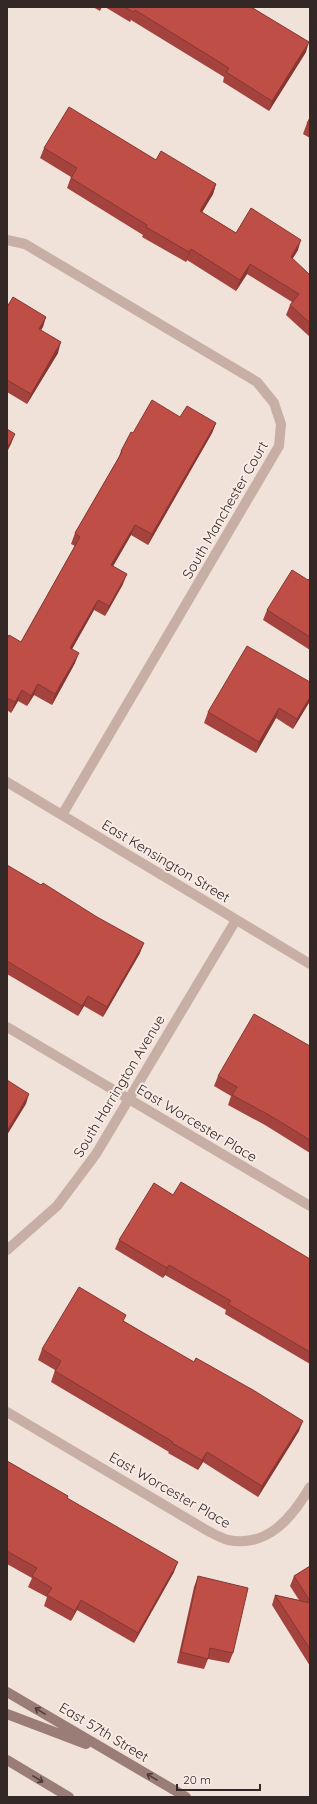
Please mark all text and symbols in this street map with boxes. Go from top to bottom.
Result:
street label: South Manchester Court [178,438,272,582]
street label: East Kensington Street [99,816,234,907]
street label: South Harrington Avenue [69,1011,169,1160]
street label: East Worcester Place [134,1080,260,1166]
street label: East Worcester Place [106,1448,234,1532]
street label: East 57th Street [56,1698,152,1766]
one-way arrow [34,1707,46,1715]
scale bar [177,1766,260,1792]
text: 20 m [183,1772,211,1787]
one-way arrow [146,1773,158,1781]
one-way arrow [32,1775,44,1783]

